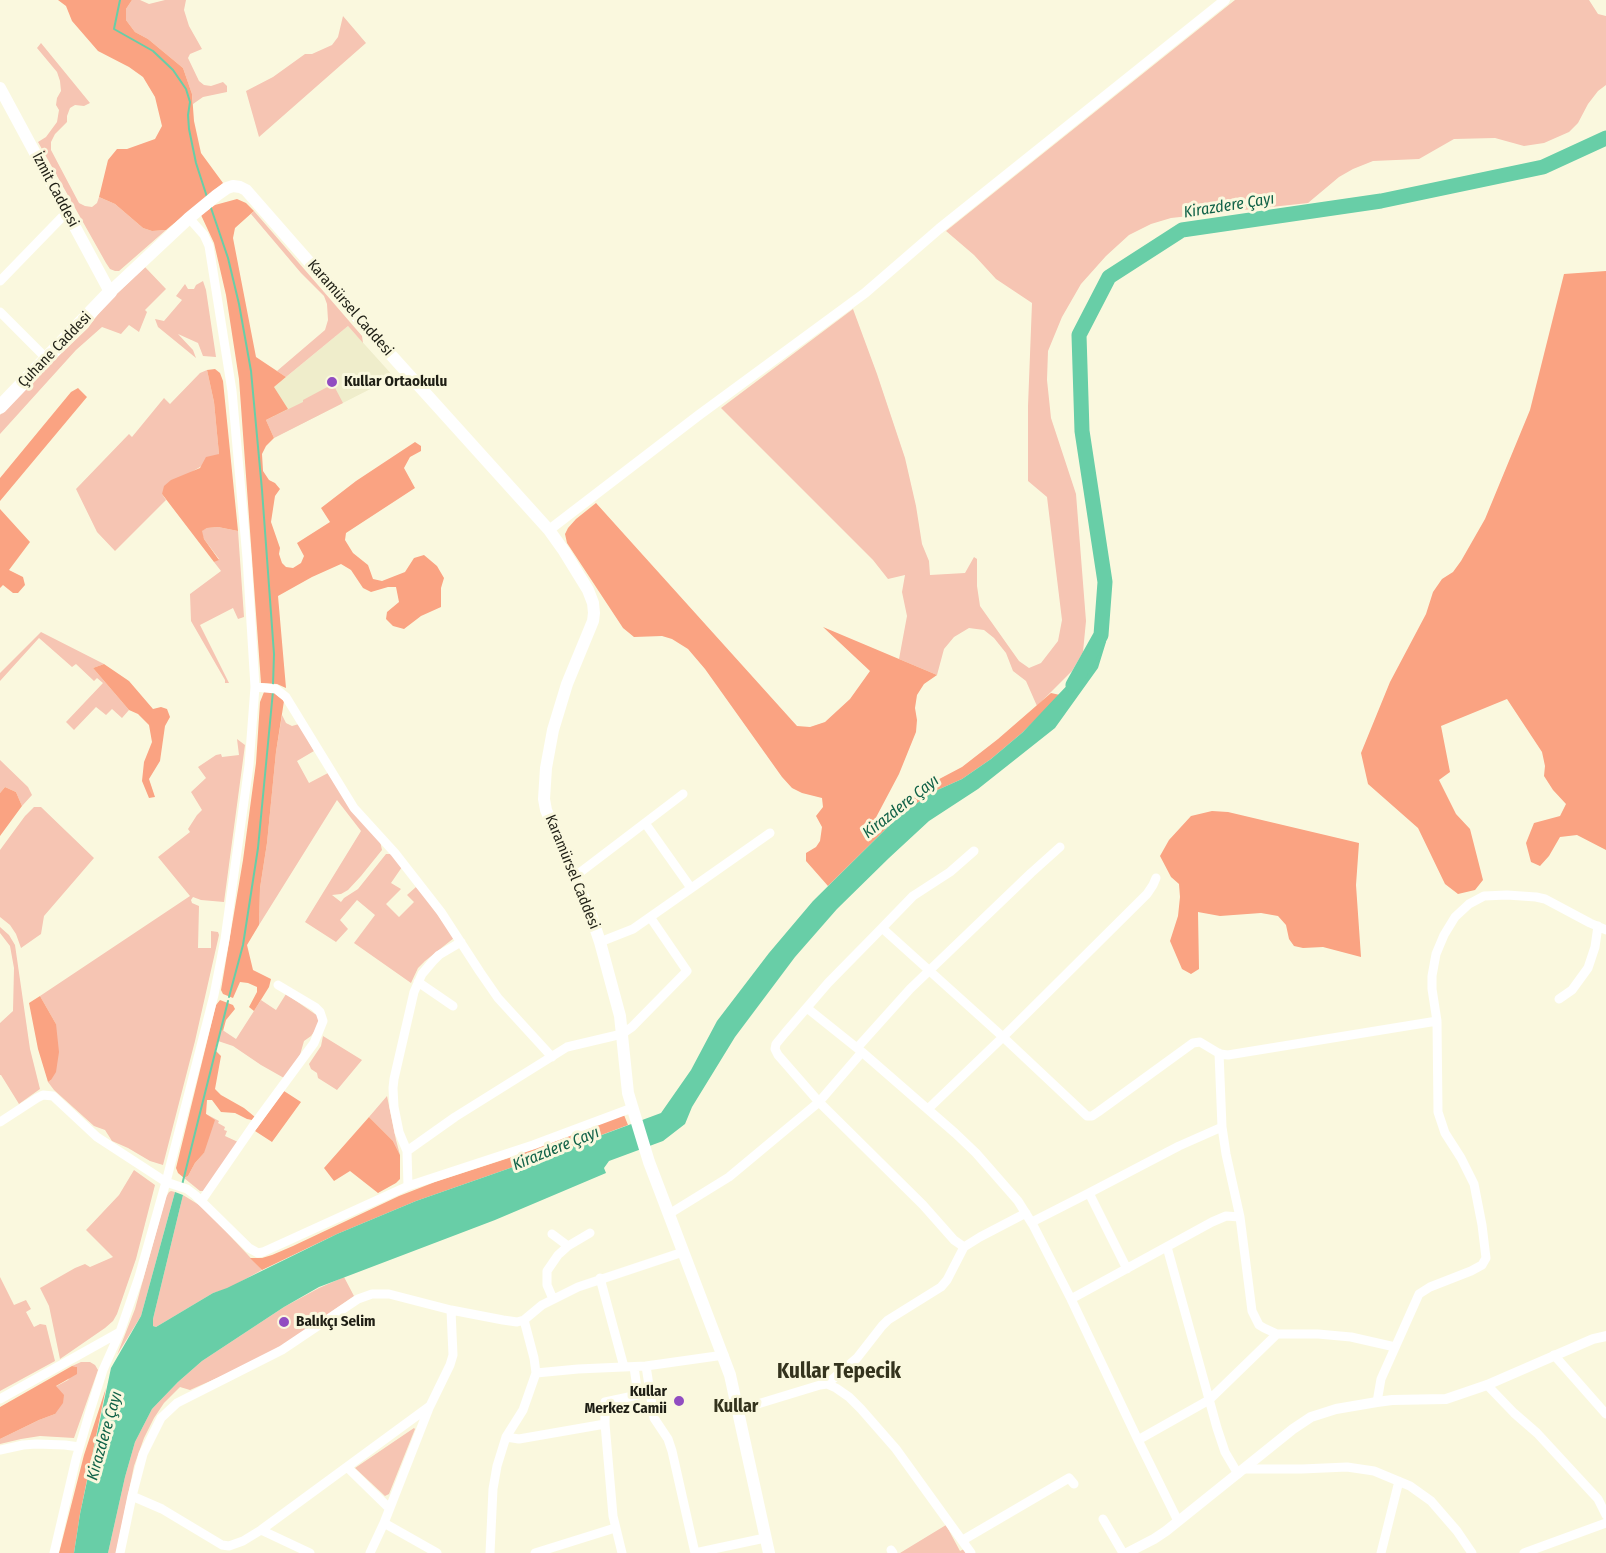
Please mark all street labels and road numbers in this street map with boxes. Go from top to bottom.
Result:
street label: İzmit Caddesi [28,150,82,230]
street label: Karamürsel Caddesi [303,256,397,360]
street label: Çuhane Caddesi [15,309,95,391]
street label: Karamürsel Caddesi [541,812,603,932]

